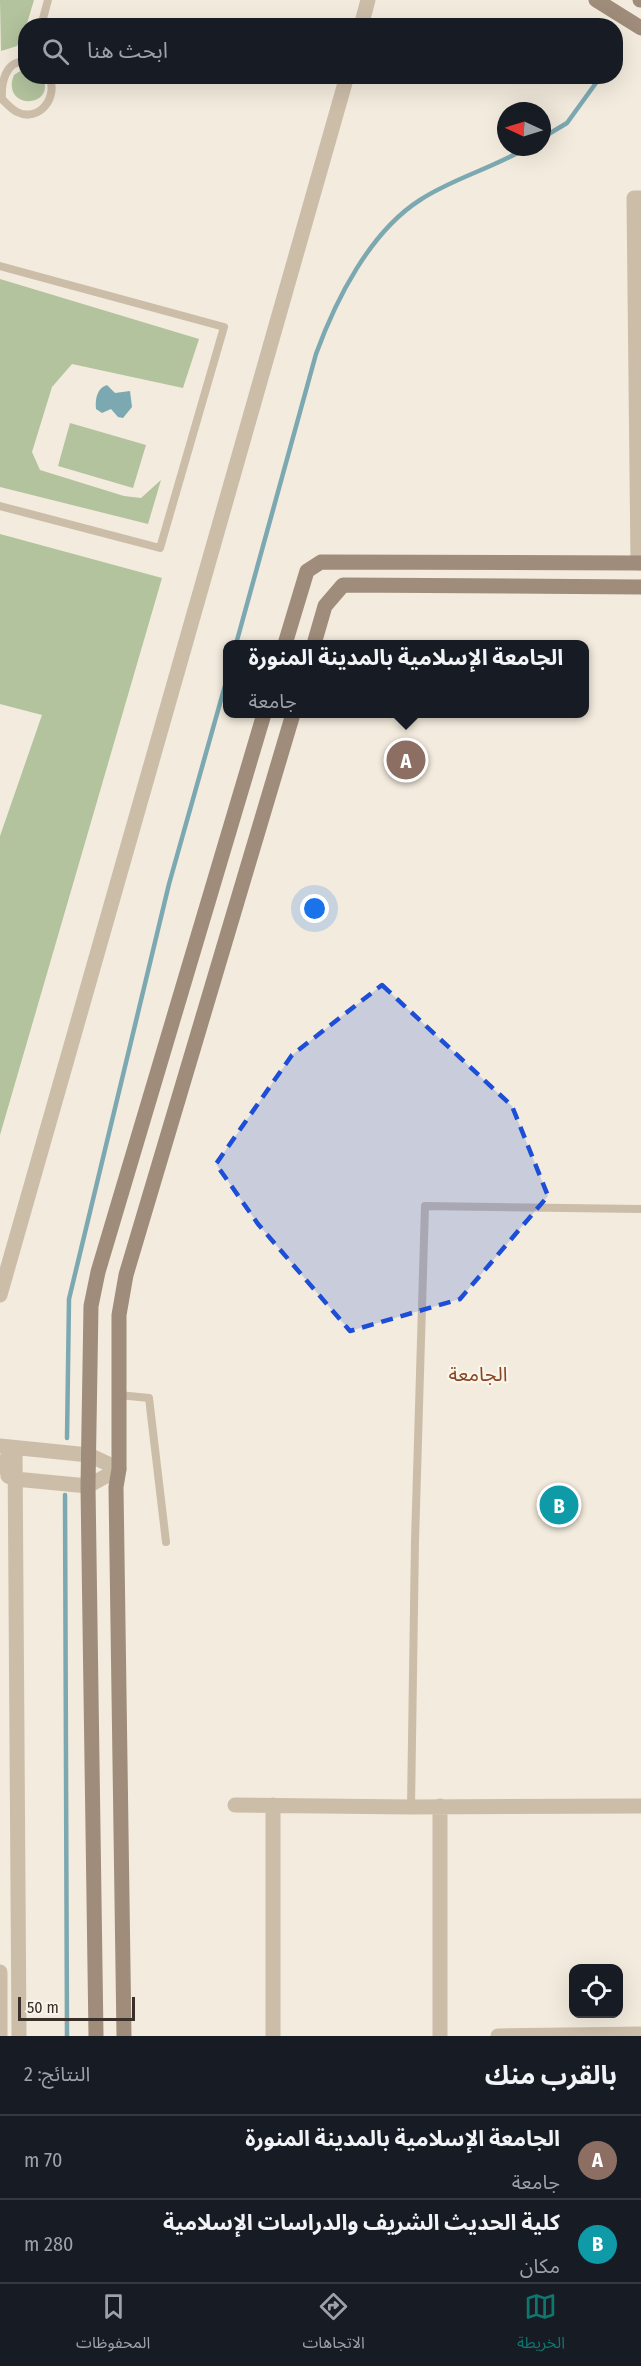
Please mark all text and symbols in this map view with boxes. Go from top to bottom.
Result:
search box [18,18,623,84]
icon: search [39,35,72,68]
text: ابحث هنا [87,37,168,64]
north arrow [497,102,551,156]
popup [223,640,589,718]
text: الجامعة الإسلامية بالمدينة المنورة [249,644,563,671]
text: جامعة [249,689,297,713]
pin: A [386,738,426,783]
your location [300,894,329,923]
district label: الجامعة [448,1362,508,1386]
pin: B [540,1482,578,1528]
map controls [569,1964,623,2018]
button: locate [569,1964,623,2018]
scale bar [18,1994,135,2022]
text: 50 m [27,1998,59,2017]
text: بالقرب منك [485,2060,617,2091]
text: النتائج: 2 [24,2062,90,2086]
text: الجامعة الإسلامية بالمدينة المنورة [245,2125,560,2152]
text: 70 m [24,2148,62,2172]
text: A [592,2148,603,2172]
text: جامعة [512,2170,560,2194]
text: كلية الحديث الشريف والدراسات الإسلامية [163,2209,560,2236]
text: 280 m [24,2232,73,2256]
text: B [592,2232,603,2256]
text: مكان [520,2254,560,2278]
tab: المحفوظات [76,2290,150,2360]
tab: الاتجاهات [302,2290,365,2360]
tab: الخريطة [517,2290,565,2360]

